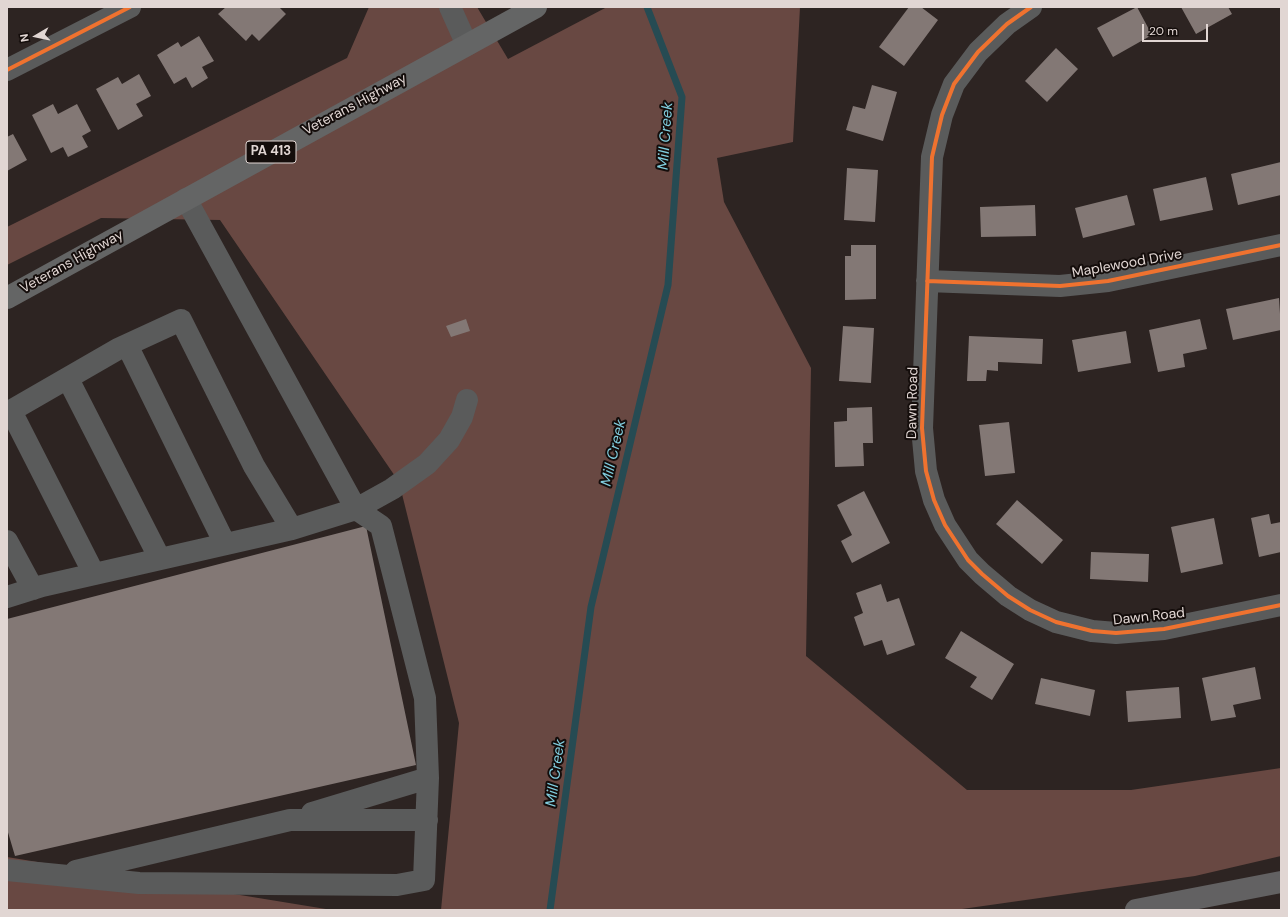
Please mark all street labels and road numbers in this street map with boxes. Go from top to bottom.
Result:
street label: Veterans Highway [300,71,410,139]
road number: PA 413 [246,141,296,163]
street label: Veterans Highway [17,227,127,297]
street label: Maplewood Drive [1071,246,1183,282]
street label: Dawn Road [904,367,922,439]
street label: Dawn Road [1112,605,1186,629]

